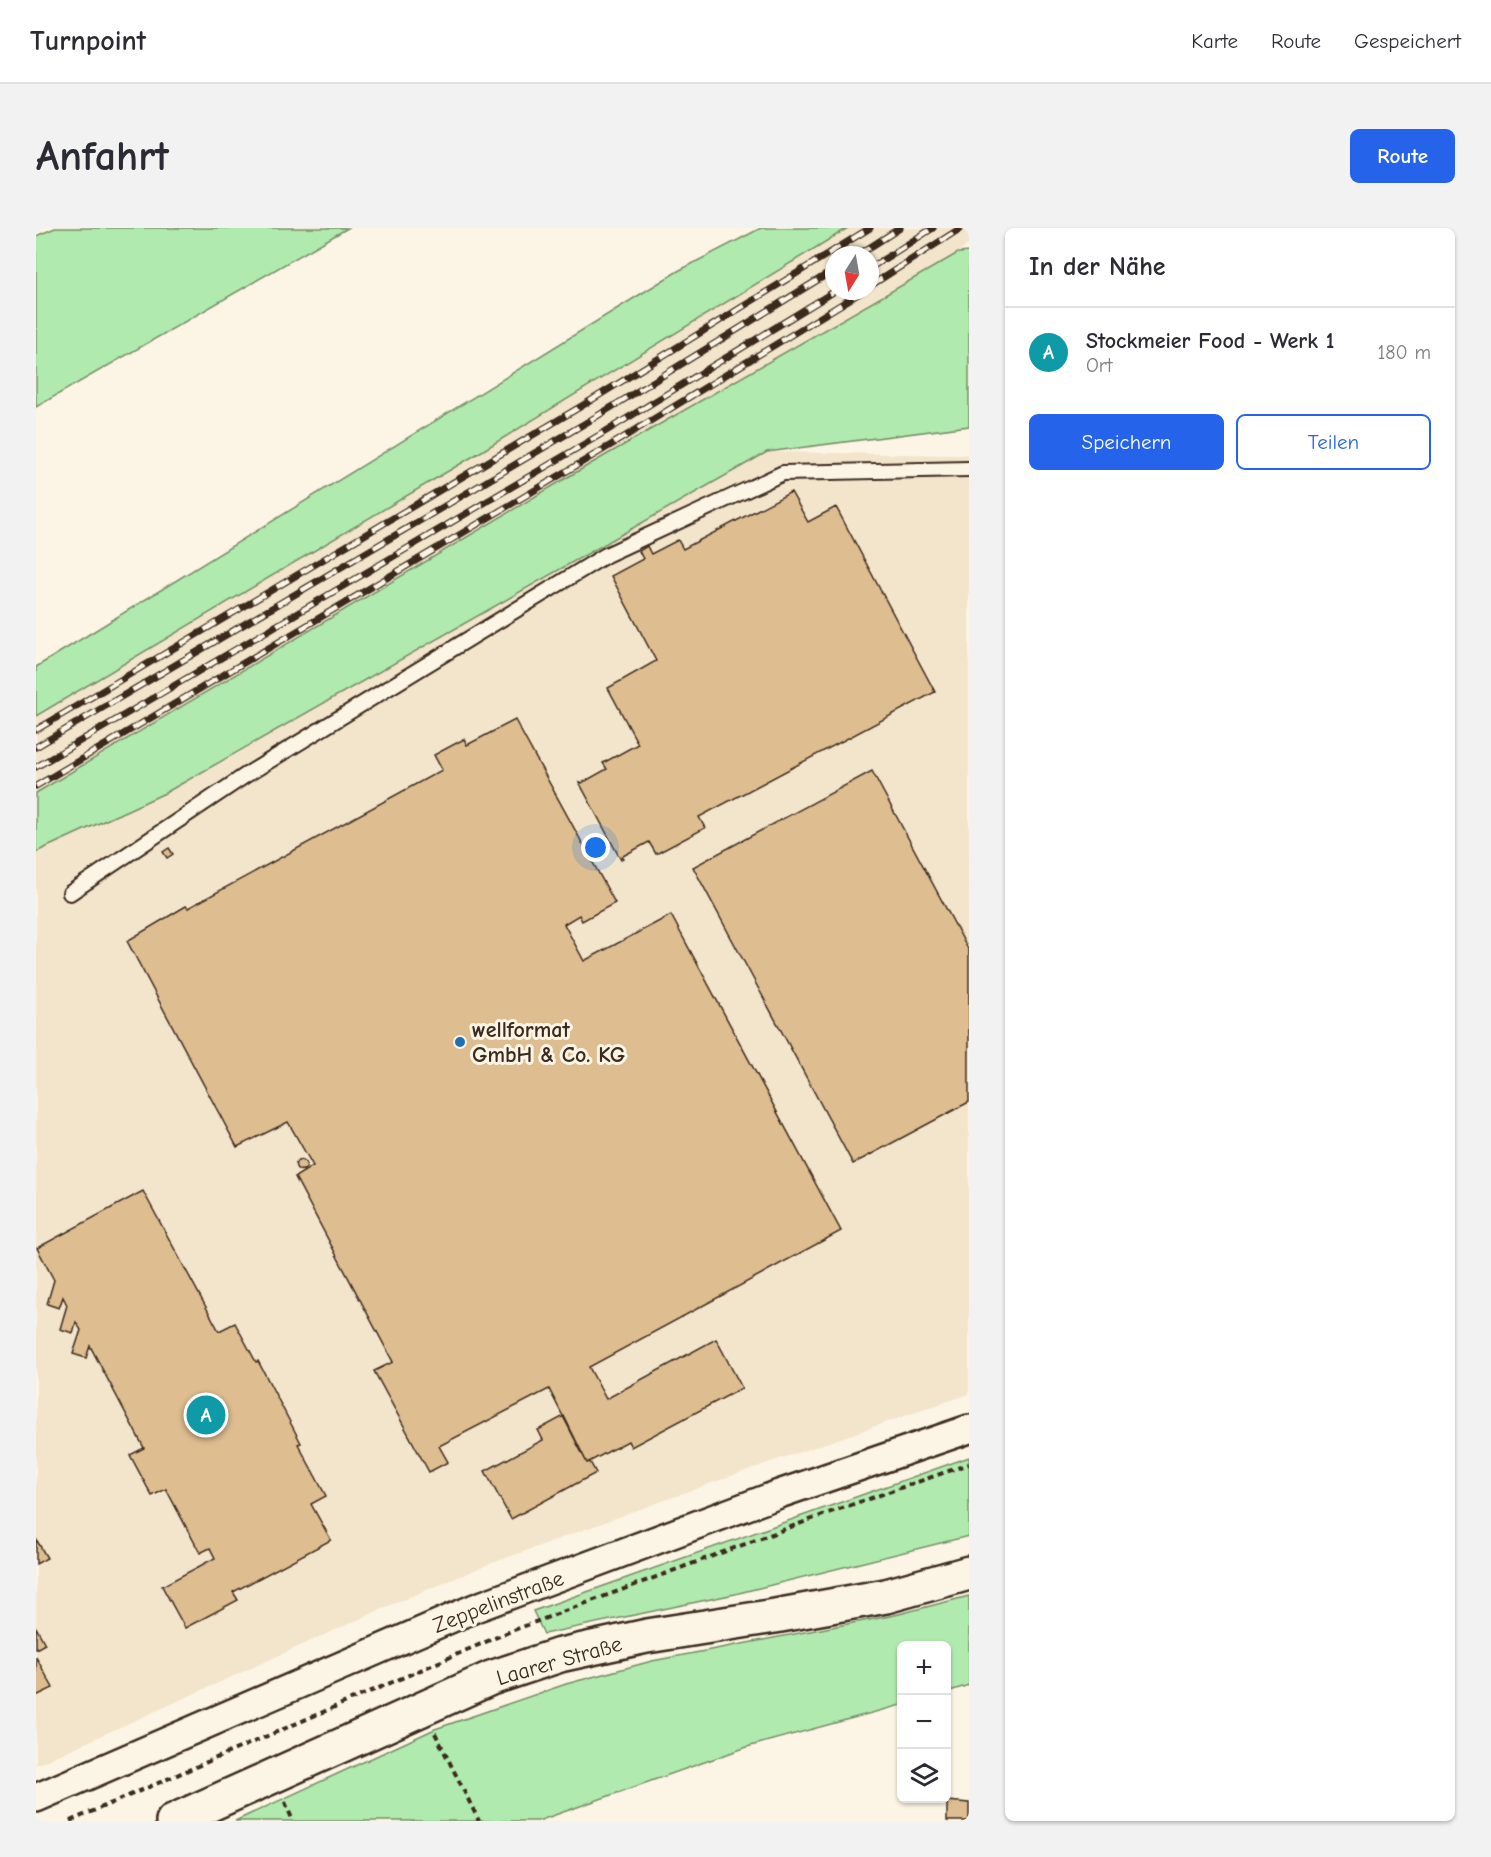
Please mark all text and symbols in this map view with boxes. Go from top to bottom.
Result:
text: Turnpoint [30,25,146,57]
text: Karte [1191,29,1238,53]
text: Route [1271,29,1321,53]
text: Gespeichert [1354,29,1461,53]
button: Route [1350,129,1455,183]
text: Anfahrt [36,132,169,181]
north arrow [825,246,879,300]
text: In der Nähe [1029,252,1166,282]
text: Stockmeier Food - Werk 1 [1086,328,1334,354]
text: A [1043,341,1054,364]
text: 180 m [1377,341,1431,364]
text: Ort [1086,354,1113,377]
button: Speichern [1029,414,1224,470]
button: Teilen [1236,414,1431,470]
your location [581,833,610,862]
place label: wellformat GmbH & Co. KG [472,1017,625,1068]
marker: wellformat GmbH & Co. KG [453,1035,467,1049]
pin: A [186,1392,226,1438]
street label: Zeppelinstraße [429,1565,567,1639]
street label: Laarer Straße [493,1631,625,1691]
map controls [897,1641,951,1803]
button: + [897,1641,951,1695]
button: − [897,1695,951,1749]
button: layers [897,1749,951,1803]

